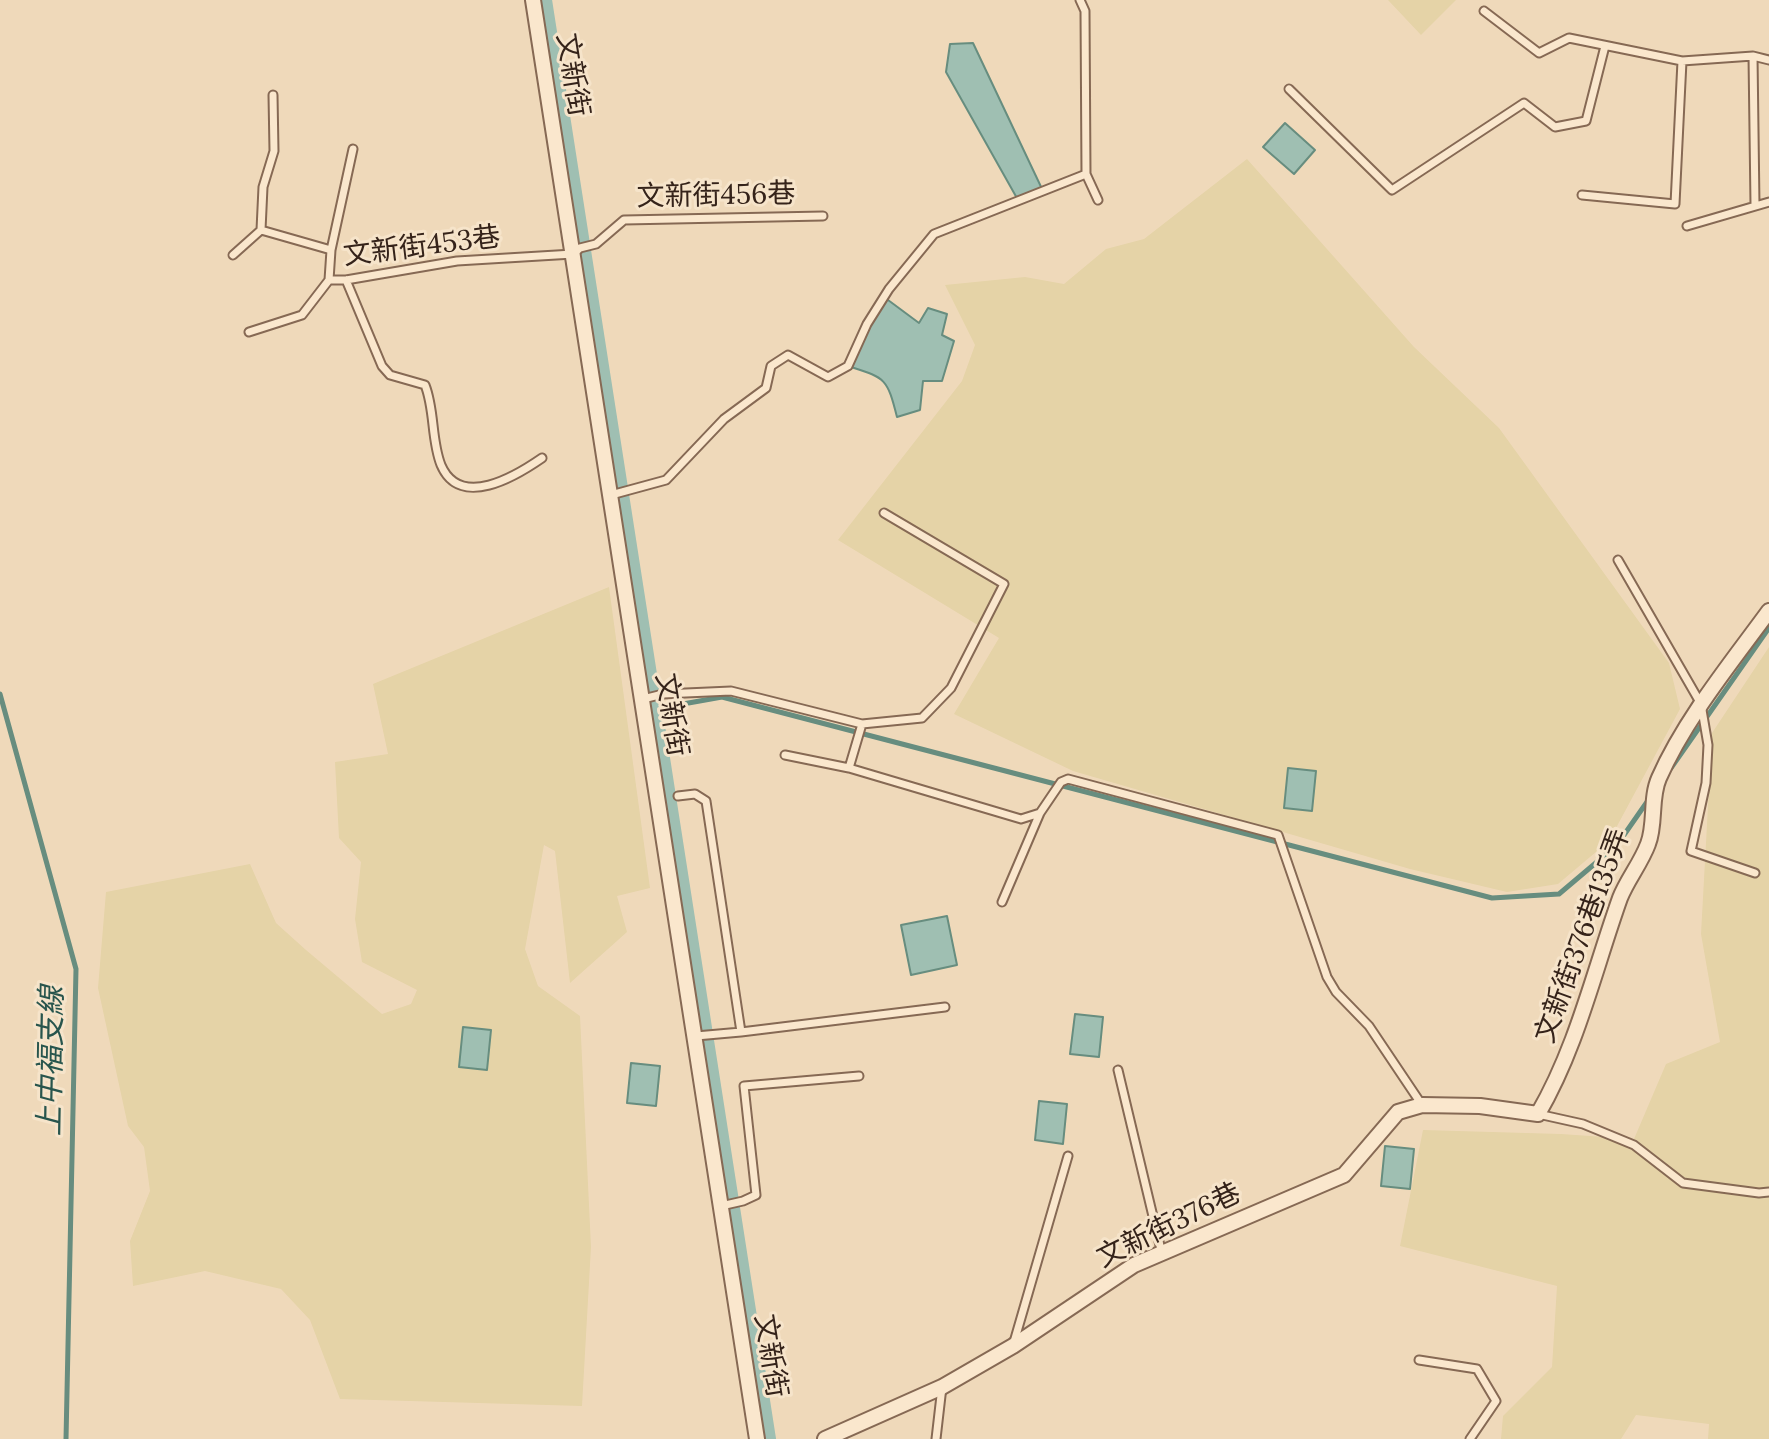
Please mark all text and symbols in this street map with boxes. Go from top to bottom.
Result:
street label: 文新街 [549,31,595,119]
street label: 文新街456巷 [636,178,796,214]
street label: 文新街453巷 [342,221,502,273]
street label: 文新街 [648,671,694,759]
street label: 文新街376巷135弄 [1529,825,1637,1047]
water label: 上中福支線 [33,986,71,1136]
street label: 文新街376巷 [1092,1177,1246,1275]
street label: 文新街 [747,1312,793,1400]

